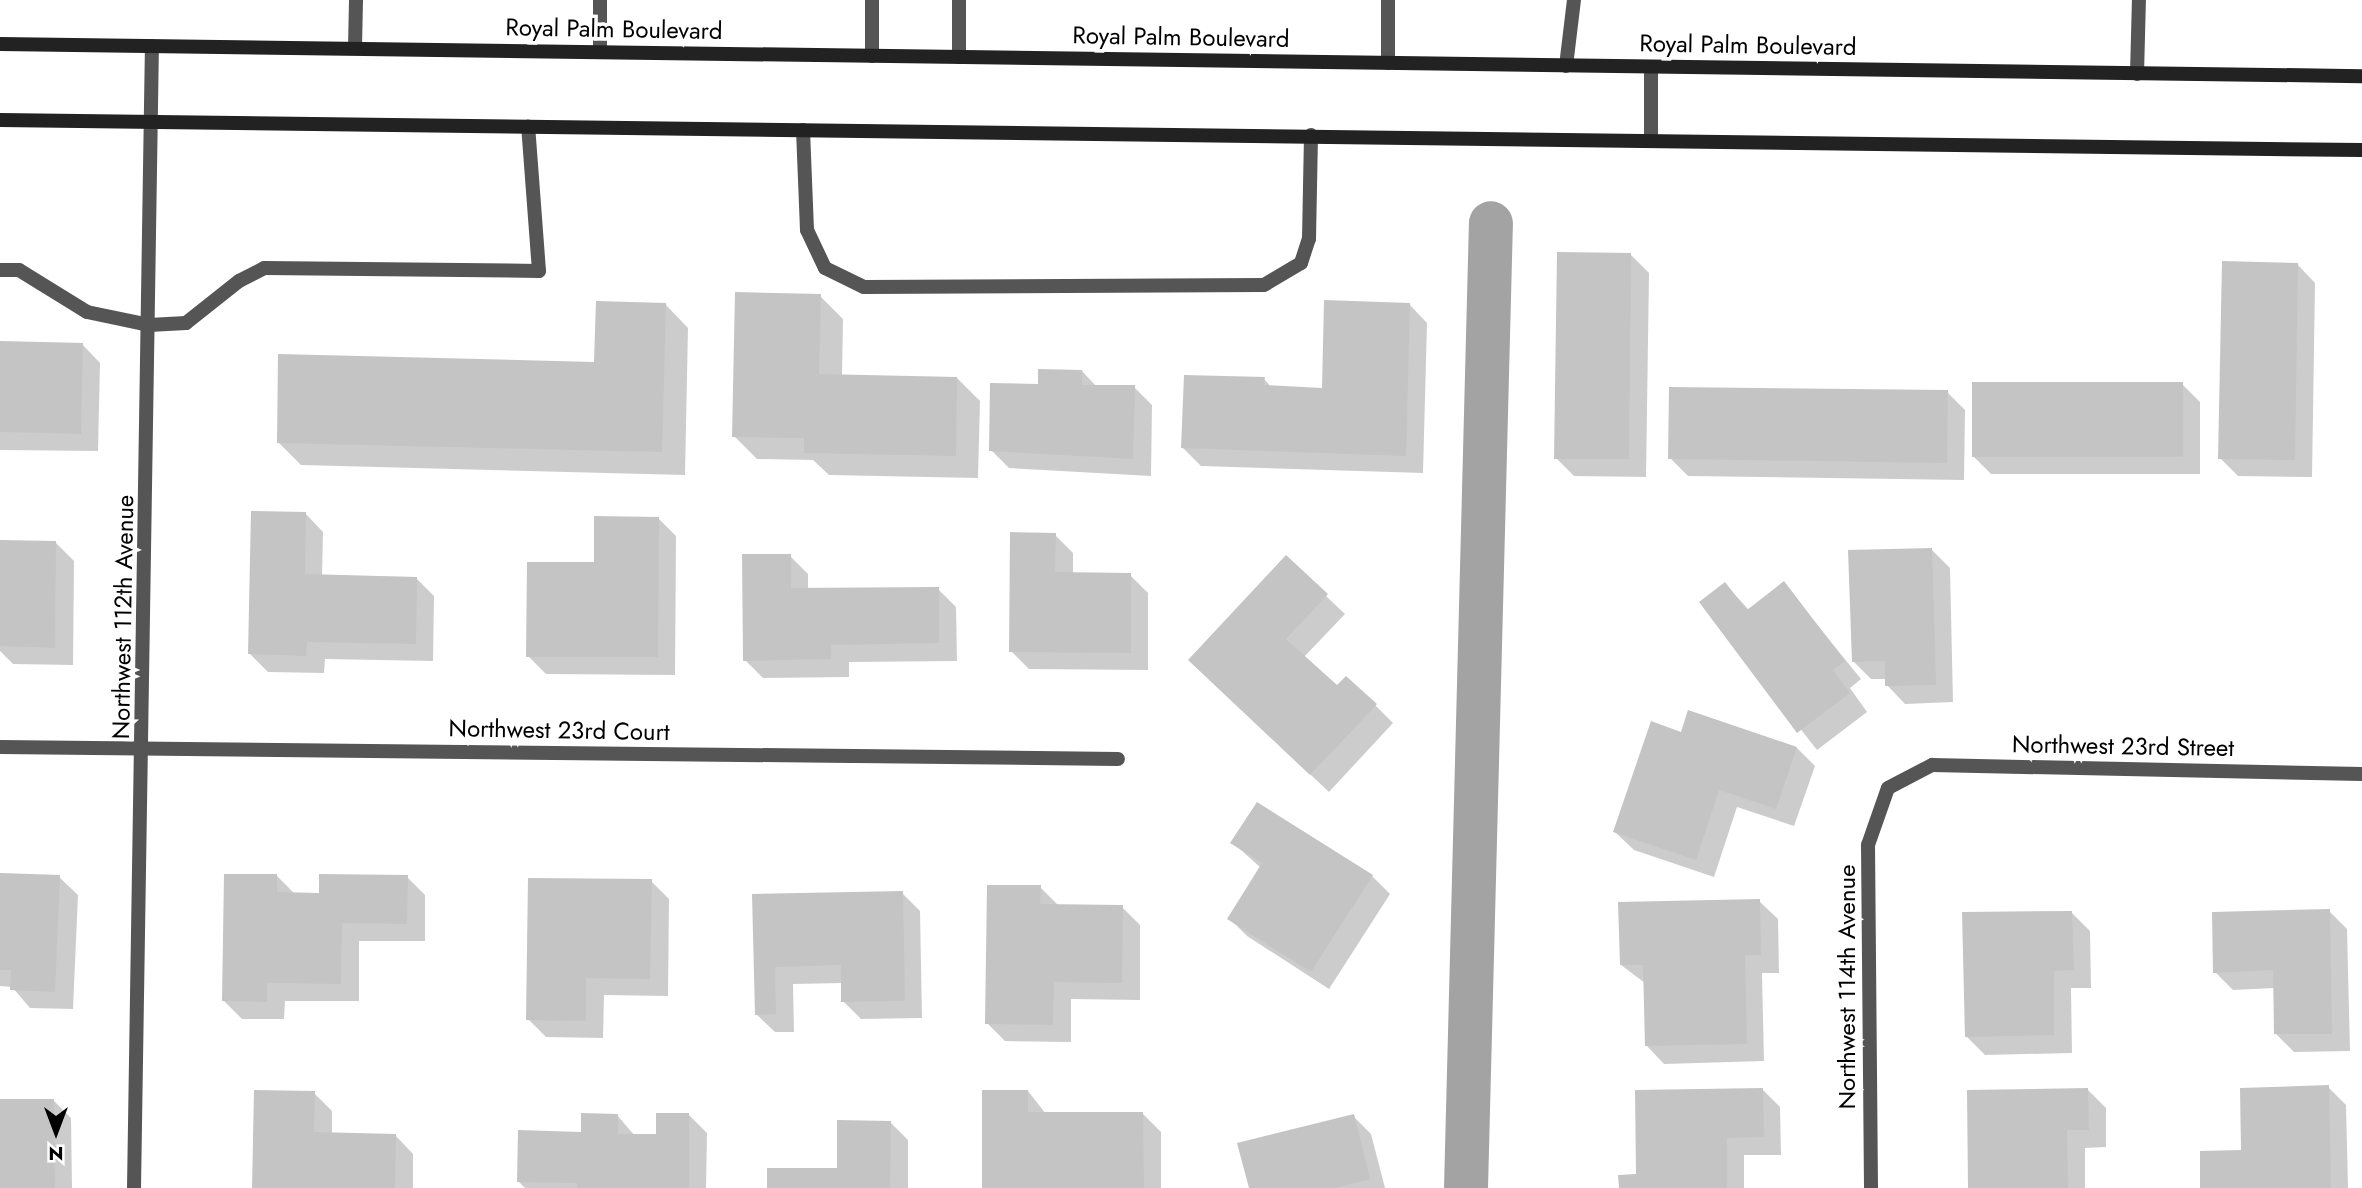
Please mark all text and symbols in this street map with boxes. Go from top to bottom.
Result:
street label: Royal Palm Boulevard [505,13,723,45]
street label: Royal Palm Boulevard [1072,21,1290,53]
street label: Royal Palm Boulevard [1639,29,1857,61]
street label: Northwest 112th Avenue [106,494,140,740]
street label: Northwest 23rd Court [448,714,670,746]
street label: Northwest 23rd Street [2012,730,2234,762]
street label: Northwest 114th Avenue [1833,864,1861,1110]
north arrow [21,1097,91,1167]
text: N [48,1140,64,1167]

